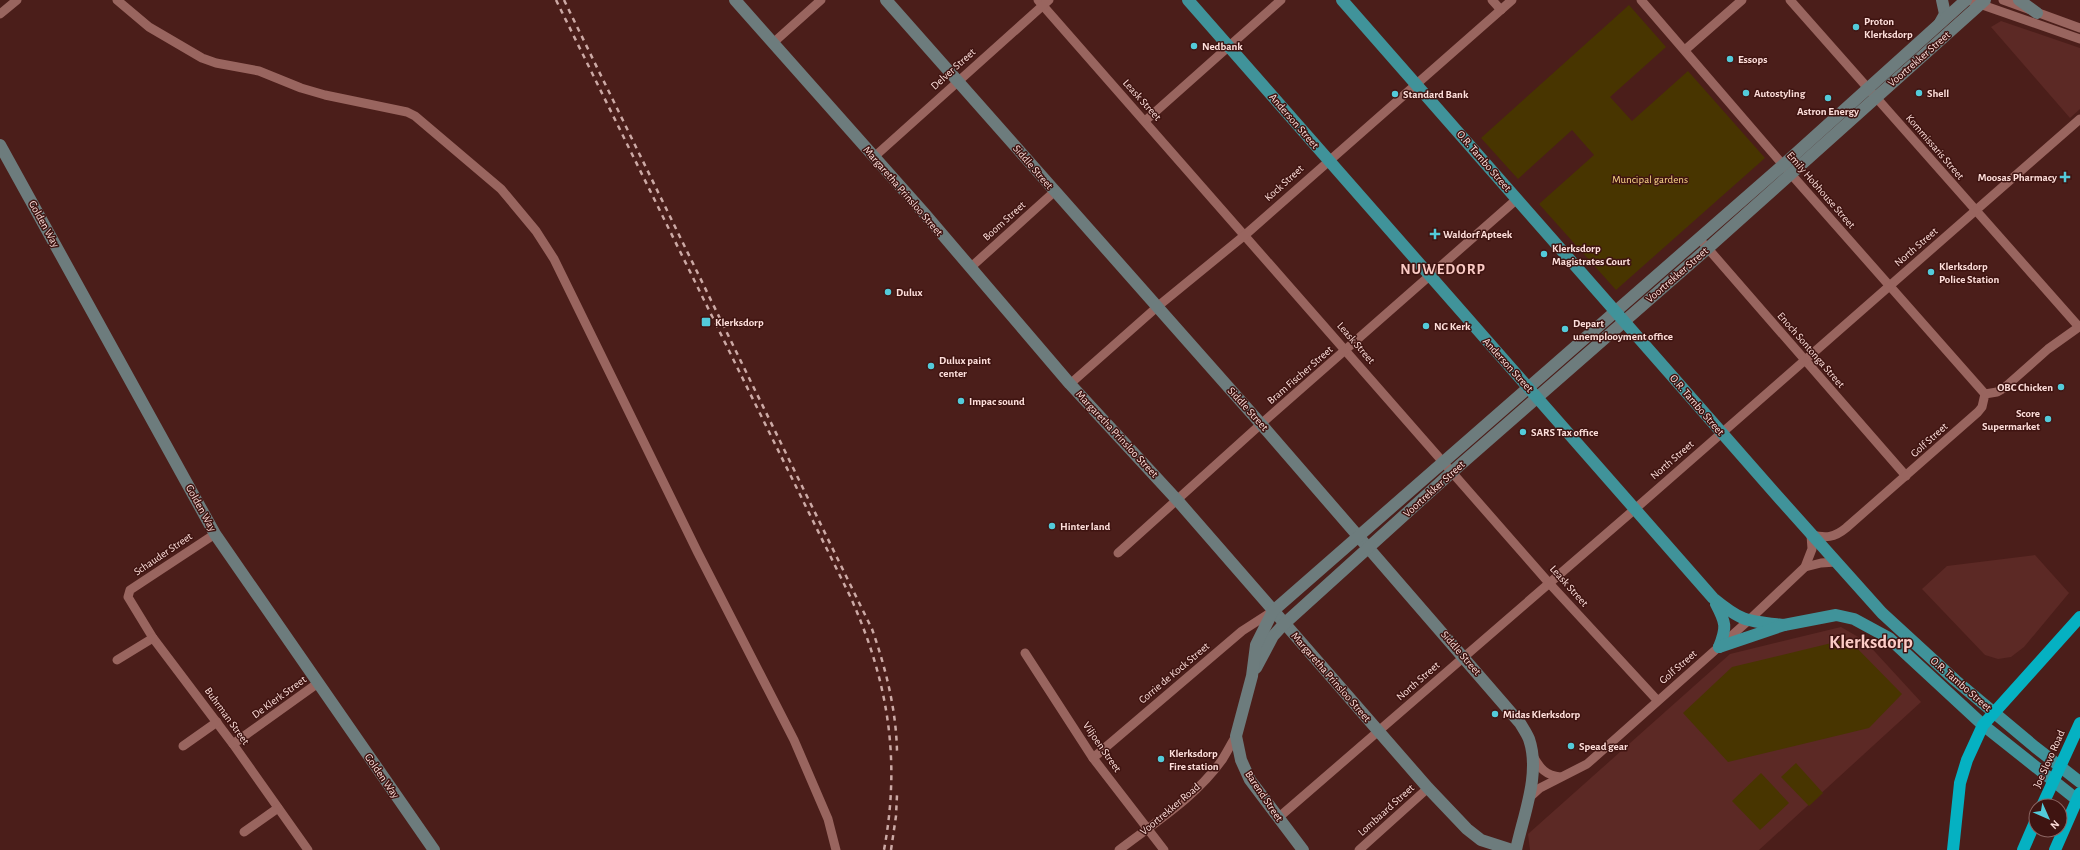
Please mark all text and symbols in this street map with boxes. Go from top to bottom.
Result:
place label: Proton Klerksdorp [1864,16,1913,40]
marker: Proton Klerksdorp [1851,22,1861,32]
street label: Voortrekker Street [1886,29,1953,89]
marker: Nedbank [1189,41,1199,51]
place label: Nedbank [1202,41,1243,52]
street label: Delver Street [929,46,978,92]
marker: Essops [1725,54,1735,64]
place label: Essops [1738,54,1767,65]
street label: Leask Street [1121,77,1164,123]
marker: Autostyling [1741,88,1751,98]
place label: Autostyling [1754,88,1806,99]
marker: Shell [1914,88,1924,98]
place label: Shell [1927,88,1949,99]
marker: Standard Bank [1390,89,1400,99]
place label: Standard Bank [1403,89,1469,100]
street label: Anderson Street [1267,91,1321,151]
marker: Astron Energy [1823,93,1833,103]
place label: Astron Energy [1797,106,1859,117]
street label: Kommissaris Street [1904,112,1966,182]
street label: O.R. Tambo Street [1455,128,1514,194]
street label: Siddle Street [1011,143,1055,192]
street label: Margaretha Prinsloo Street [861,144,945,238]
street label: Emily Hobhouse Street [1785,149,1858,231]
street label: Kock Street [1262,162,1306,203]
place label: Moosas Pharmacy [1978,172,2057,183]
marker: Moosas Pharmacy [2060,172,2070,182]
park label: Muncipal gardens [1612,174,1688,185]
street label: Golden Way [27,199,61,250]
street label: Boom Street [981,199,1028,243]
street label: North Street [1892,225,1940,269]
marker: Waldorf Apteek [1430,229,1440,239]
place label: Waldorf Apteek [1443,229,1513,240]
place label: Klerksdorp Magistrates Court [1552,243,1630,267]
street label: Voortrekker Street [1644,245,1711,305]
marker: Klerksdorp Magistrates Court [1539,249,1549,259]
place label: Klerksdorp Police Station [1939,261,1999,285]
district label: NUWEDORP [1400,262,1486,277]
marker: Klerksdorp Police Station [1926,267,1936,277]
marker: Dulux [883,287,893,297]
place label: Dulux [896,287,923,298]
street label: Enoch Sontonga Street [1775,310,1847,390]
marker: Klerksdorp [700,316,712,328]
place label: Klerksdorp [715,317,764,328]
place label: Depart unemplooyment office [1573,318,1673,342]
street label: Leask Street [1335,320,1377,366]
marker: NG Kerk [1421,321,1431,331]
place label: NG Kerk [1434,321,1471,332]
marker: Depart unemplooyment office [1560,324,1570,334]
street label: Anderson Street [1481,336,1535,395]
street label: Bram Fischer Street [1265,343,1335,406]
place label: Dulux paint center [939,355,991,379]
marker: Dulux paint center [926,361,936,371]
street label: O.R. Tambo Street [1668,372,1727,438]
place label: OBC Chicken [1997,382,2053,393]
marker: OBC Chicken [2056,382,2066,392]
street label: Siddle Street [1226,385,1271,433]
street label: Margaretha Prinsloo Street [1074,388,1160,480]
marker: Impac sound [956,396,966,406]
place label: Impac sound [969,396,1025,407]
place label: Score Supermarket [1982,408,2040,432]
marker: Score Supermarket [2043,414,2053,424]
street label: Golf Street [1908,420,1950,459]
marker: SARS Tax office [1518,427,1528,437]
place label: SARS Tax office [1531,427,1598,438]
street label: North Street [1648,438,1696,482]
street label: Voortrekker Street [1401,458,1467,519]
street label: Golden Way [184,483,218,534]
marker: Hinter land [1047,521,1057,531]
place label: Hinter land [1060,521,1111,532]
street label: Schauder Street [132,530,195,577]
street label: Leask Street [1548,563,1591,609]
street label: Siddle Street [1439,629,1483,678]
street label: Margaretha Prinsloo Street [1289,630,1373,724]
district label: Klerksdorp [1829,633,1913,652]
street label: Corrie de Kock Street [1137,640,1212,706]
street label: Golf Street [1657,648,1699,686]
street label: O.R. Tambo Street [1928,655,1994,714]
street label: North Street [1394,659,1442,703]
street label: De Klerk Street [250,673,309,720]
street label: Buhrman Street [203,685,252,747]
marker: Midas Klerksdorp [1490,709,1500,719]
place label: Midas Klerksdorp [1503,709,1580,720]
street label: Viljoen Street [1081,720,1124,774]
street label: Joe Slovo Road [2031,728,2067,790]
marker: Spead gear [1566,741,1576,751]
place label: Spead gear [1579,741,1628,752]
place label: Klerksdorp Fire station [1169,748,1219,772]
street label: Golden Way [363,752,401,801]
marker: Klerksdorp Fire station [1156,754,1166,764]
street label: Barend Street [1243,769,1285,824]
street label: Voortrekker Road [1138,781,1202,837]
street label: Lombaard Street [1356,782,1416,838]
north arrow [2028,798,2068,838]
text: N [2048,818,2061,831]

